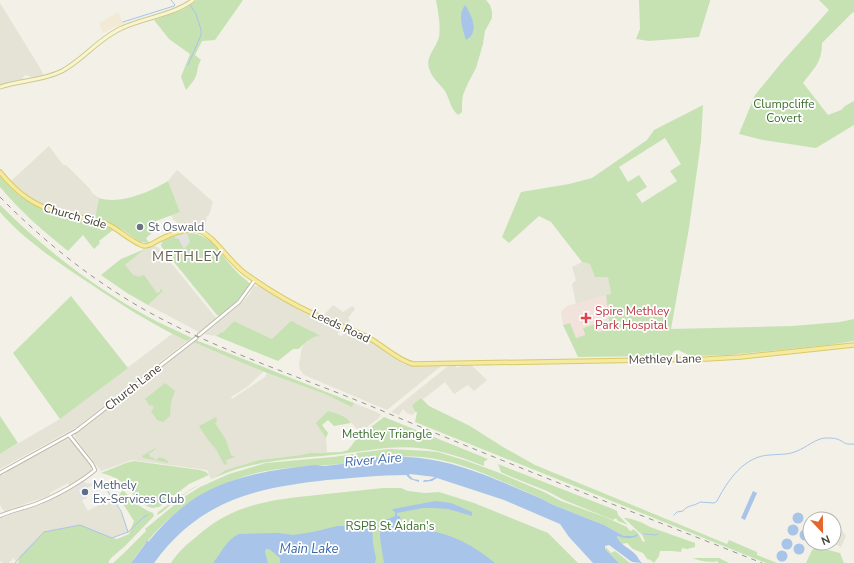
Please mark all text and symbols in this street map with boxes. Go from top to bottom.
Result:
park label: Clumpcliffe Covert [753,96,815,126]
street label: Church Side [42,199,108,233]
place label: St Oswald [148,219,204,235]
marker: St Oswald [135,222,145,232]
district label: METHLEY [152,247,222,266]
place label: Spire Methley Park Hospital [595,303,670,333]
street label: Leeds Road [309,305,373,347]
marker: Spire Methley Park Hospital [580,312,592,324]
street label: Methley Lane [628,350,702,368]
street label: Church Lane [102,360,164,414]
park label: Methley Triangle [342,426,432,442]
water label: River Aire [344,449,402,471]
place label: Methely Ex-Services Club [93,477,184,507]
marker: Methely Ex-Services Club [80,487,90,497]
north arrow [802,511,842,551]
park label: RSPB St Aidan's [346,518,435,534]
text: N [819,531,832,548]
water label: Main Lake [280,540,339,558]

